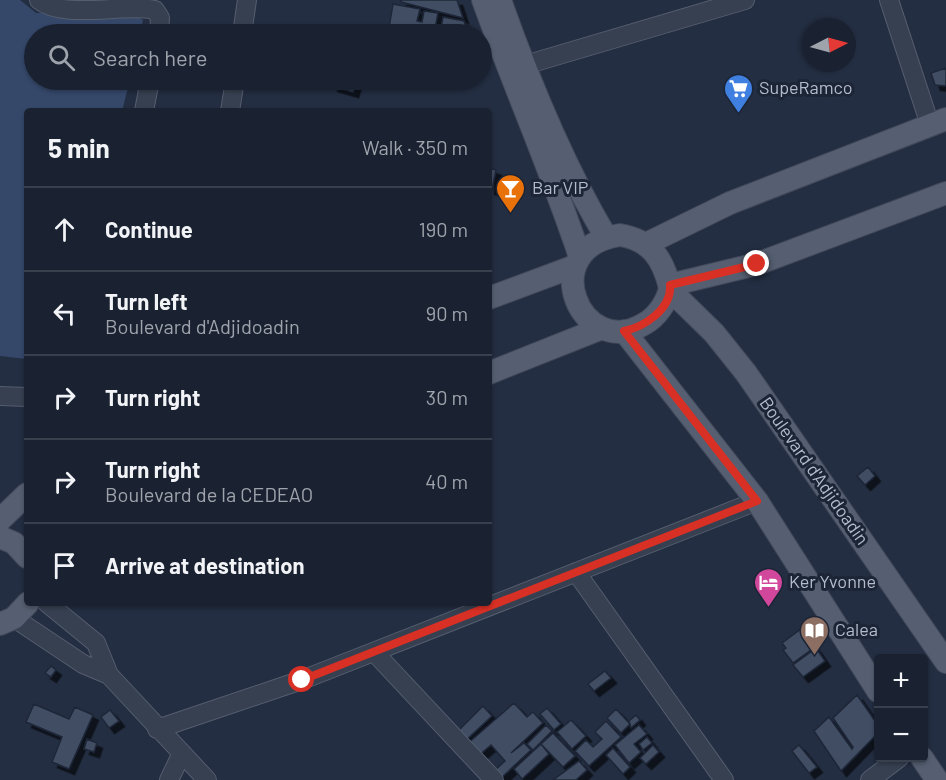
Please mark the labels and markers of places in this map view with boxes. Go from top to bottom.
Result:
supermarket icon: SupeRamco [722,72,754,114]
place label: SupeRamco [759,76,853,98]
bar icon: Bar VIP [495,172,527,214]
place label: Bar VIP [532,176,588,198]
hotel icon: Ker Yvonne [752,566,784,608]
place label: Ker Yvonne [789,570,876,592]
library icon: Calea [798,614,830,656]
place label: Calea [835,618,878,640]

